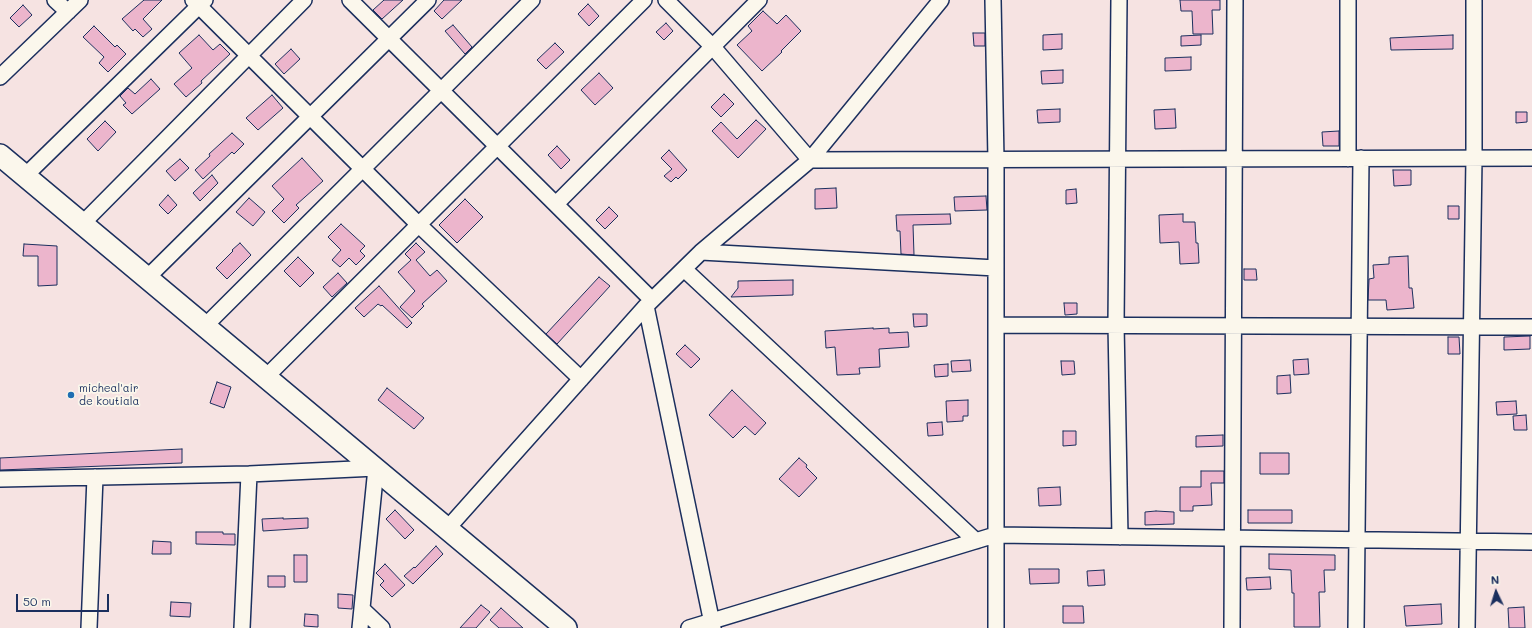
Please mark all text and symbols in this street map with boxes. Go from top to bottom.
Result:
place label: micheal'air de koutiala [79,382,139,408]
marker: micheal'air de koutiala [66,390,76,400]
north arrow [1476,572,1516,612]
text: N [1490,572,1500,587]
scale bar [18,586,111,612]
text: 50 m [23,593,51,609]

